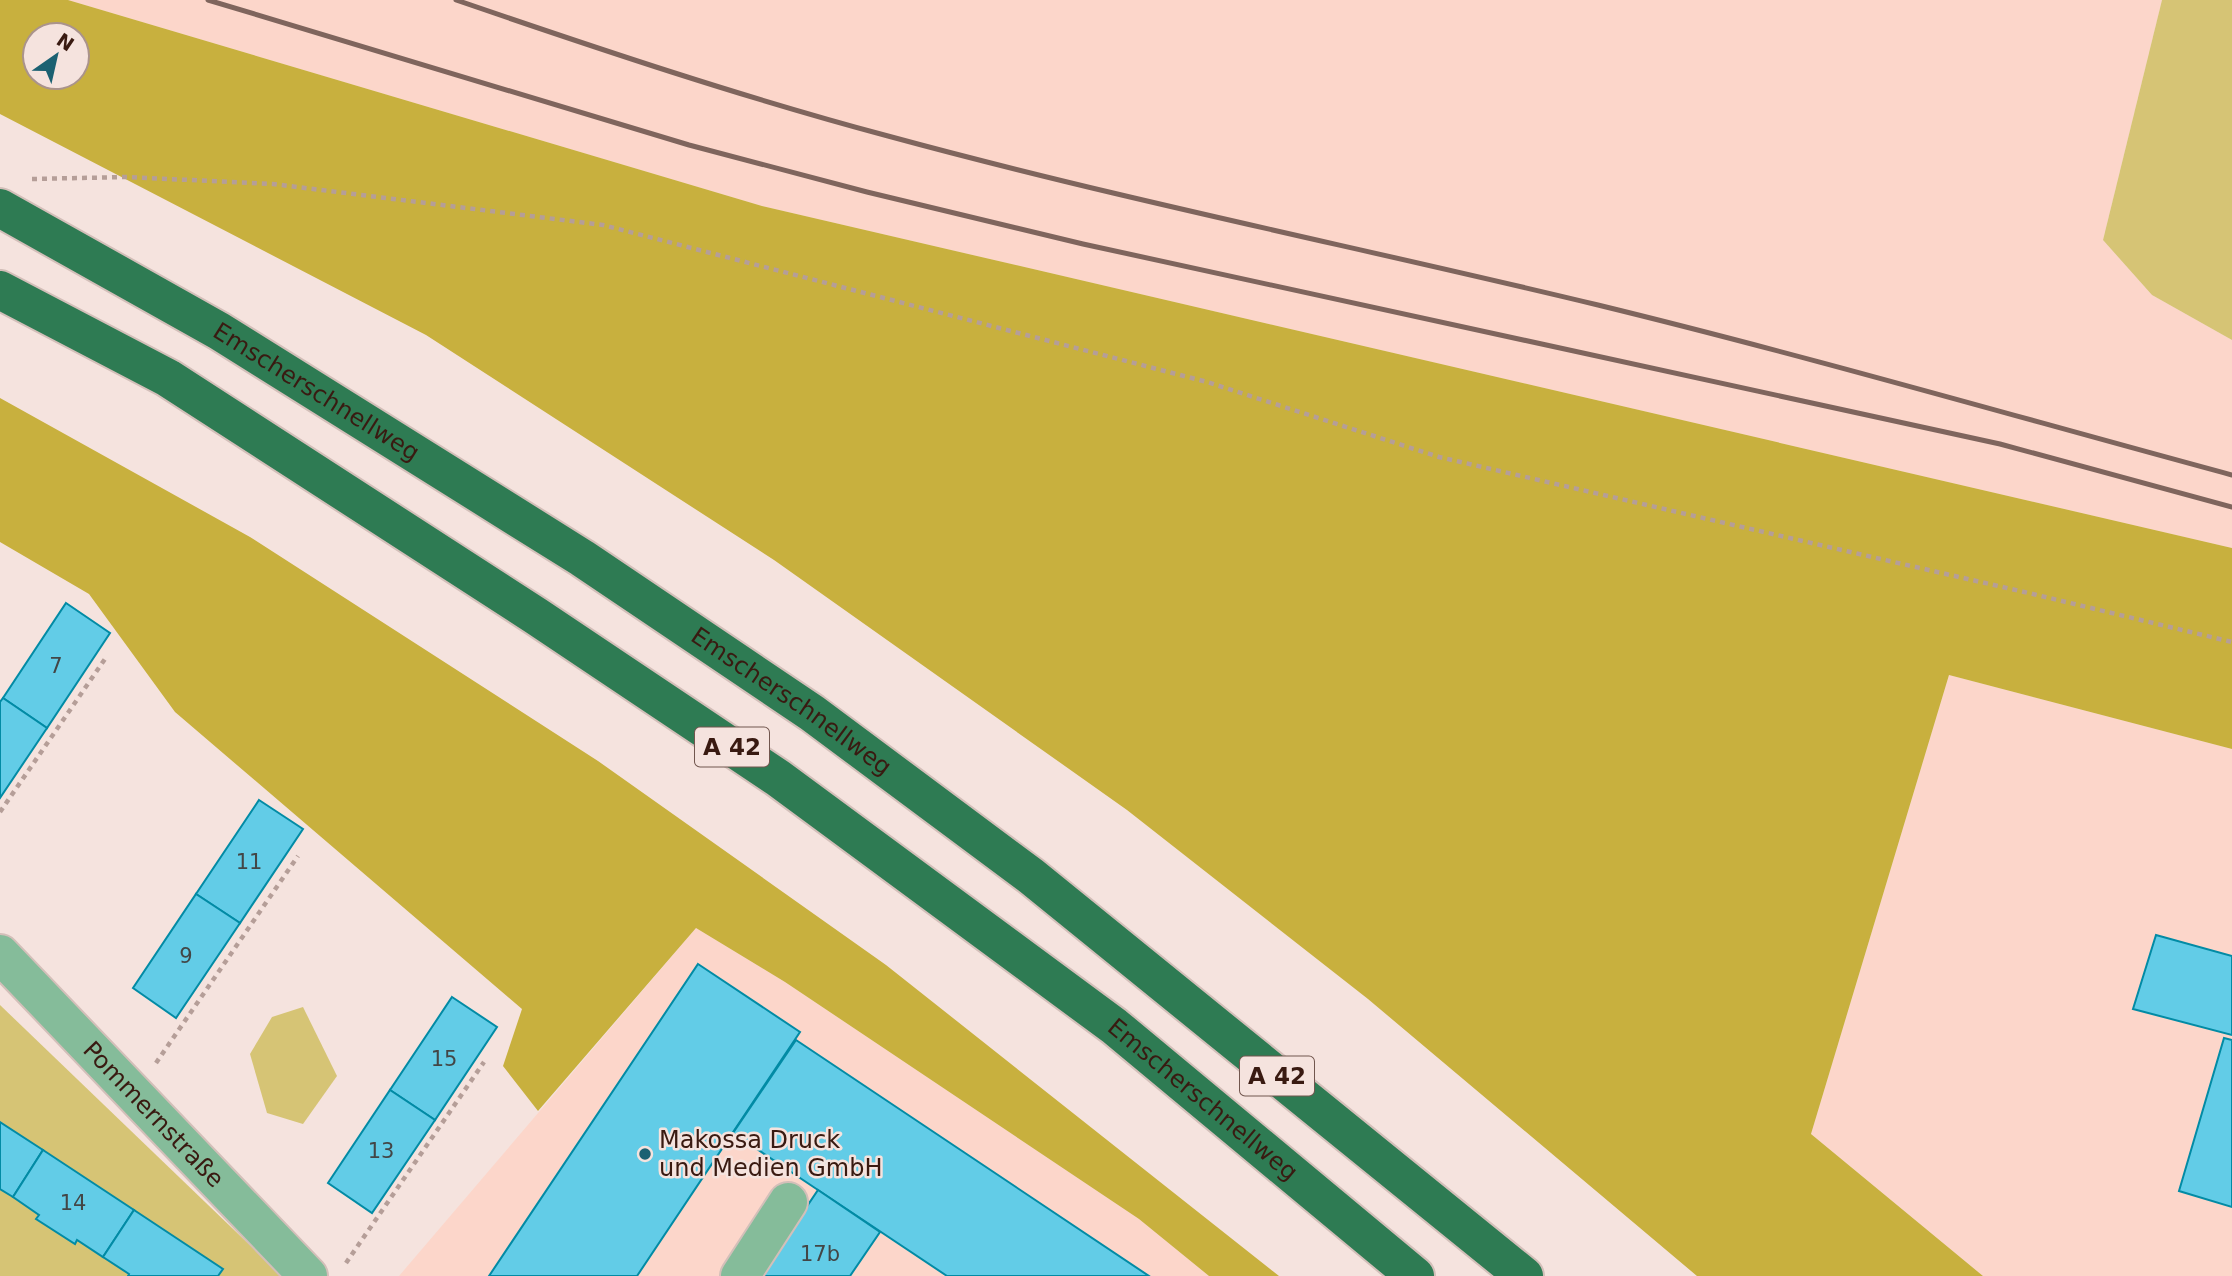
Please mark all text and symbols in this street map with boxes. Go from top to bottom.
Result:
north arrow [21,21,91,91]
text: N [53,28,78,55]
street label: Emscherschnellweg [208,317,425,467]
street label: Emscherschnellweg [686,622,897,781]
house number: 7 [49,654,63,678]
road number: A 42 [695,727,769,766]
house number: 11 [236,850,262,874]
house number: 9 [179,944,193,968]
street label: Emscherschnellweg [1102,1013,1303,1186]
street label: Pommernstraße [77,1036,230,1193]
house number: 15 [431,1047,457,1071]
road number: A 42 [1240,1056,1314,1096]
place label: Makossa Druck und Medien GmbH [659,1126,883,1182]
house number: 13 [368,1139,394,1163]
marker: Makossa Druck und Medien GmbH [637,1146,653,1162]
house number: 14 [60,1191,86,1215]
house number: 17b [800,1242,840,1266]

